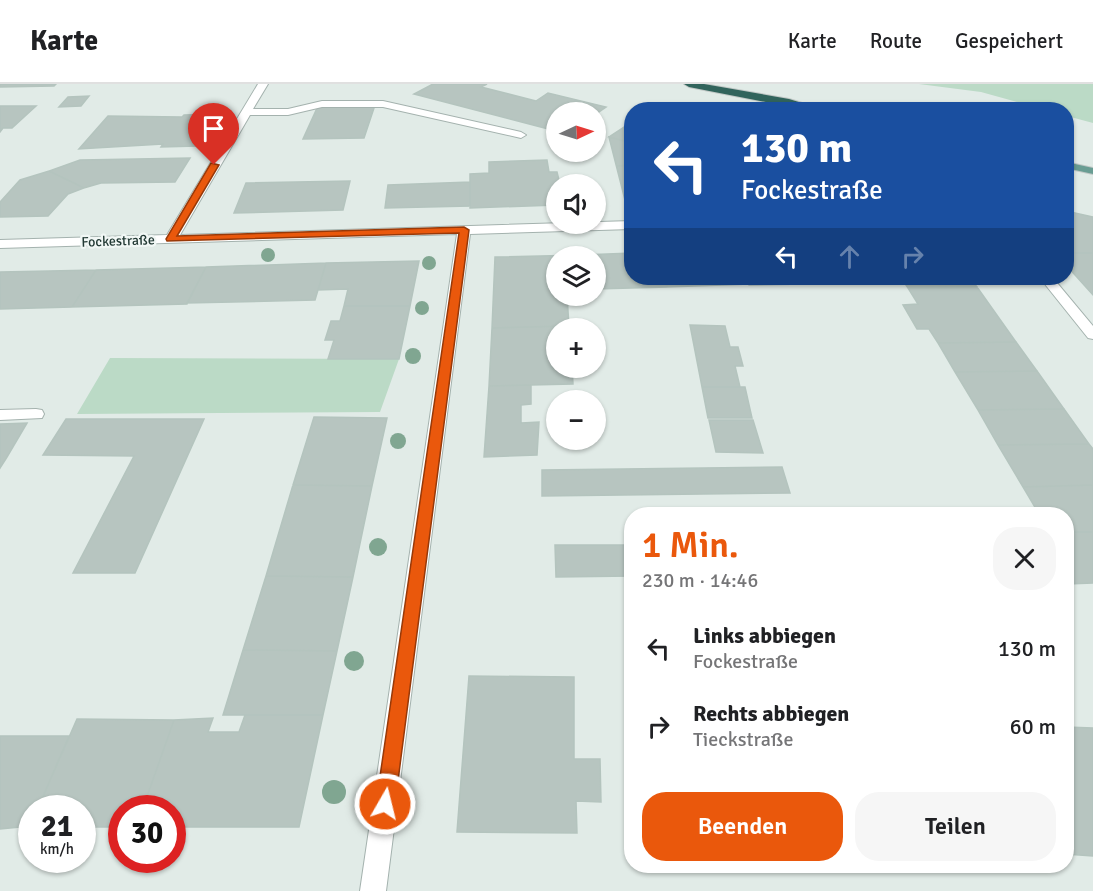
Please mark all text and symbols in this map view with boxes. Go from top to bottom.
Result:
text: Karte [30,24,98,58]
text: Karte [788,28,837,54]
text: Route [870,28,922,54]
text: Gespeichert [955,28,1063,54]
north arrow [546,102,606,162]
map controls [546,102,606,450]
pin [188,103,239,165]
icon: arrive [197,112,230,145]
text: 130 m [741,123,852,174]
icon: left [642,126,720,204]
button: sound [546,174,606,234]
text: Fockestraße [741,174,883,207]
street label: Fockestraße [81,231,155,251]
icon: left [770,240,803,273]
icon: ahead [833,240,866,273]
icon: right [896,240,929,273]
button: layers [546,246,606,306]
button: + [546,318,606,378]
button: − [546,390,606,450]
text: 1 Min. [642,523,739,568]
button: close [993,527,1056,590]
text: 230 m · 14:46 [642,568,758,593]
text: Links abbiegen [693,622,836,649]
icon: left [642,632,675,665]
text: 130 m [998,635,1056,662]
text: Fockestraße [693,649,798,674]
text: Rechts abbiegen [693,700,849,727]
icon: right [642,710,675,743]
text: 60 m [1010,713,1056,740]
text: Tieckstraße [693,727,793,752]
position arrow [353,772,417,836]
button: Beenden [642,792,843,861]
button: Teilen [855,792,1056,861]
speed limit sign: 30 [108,795,186,873]
text: 21 [41,808,73,845]
text: km/h [40,840,74,858]

